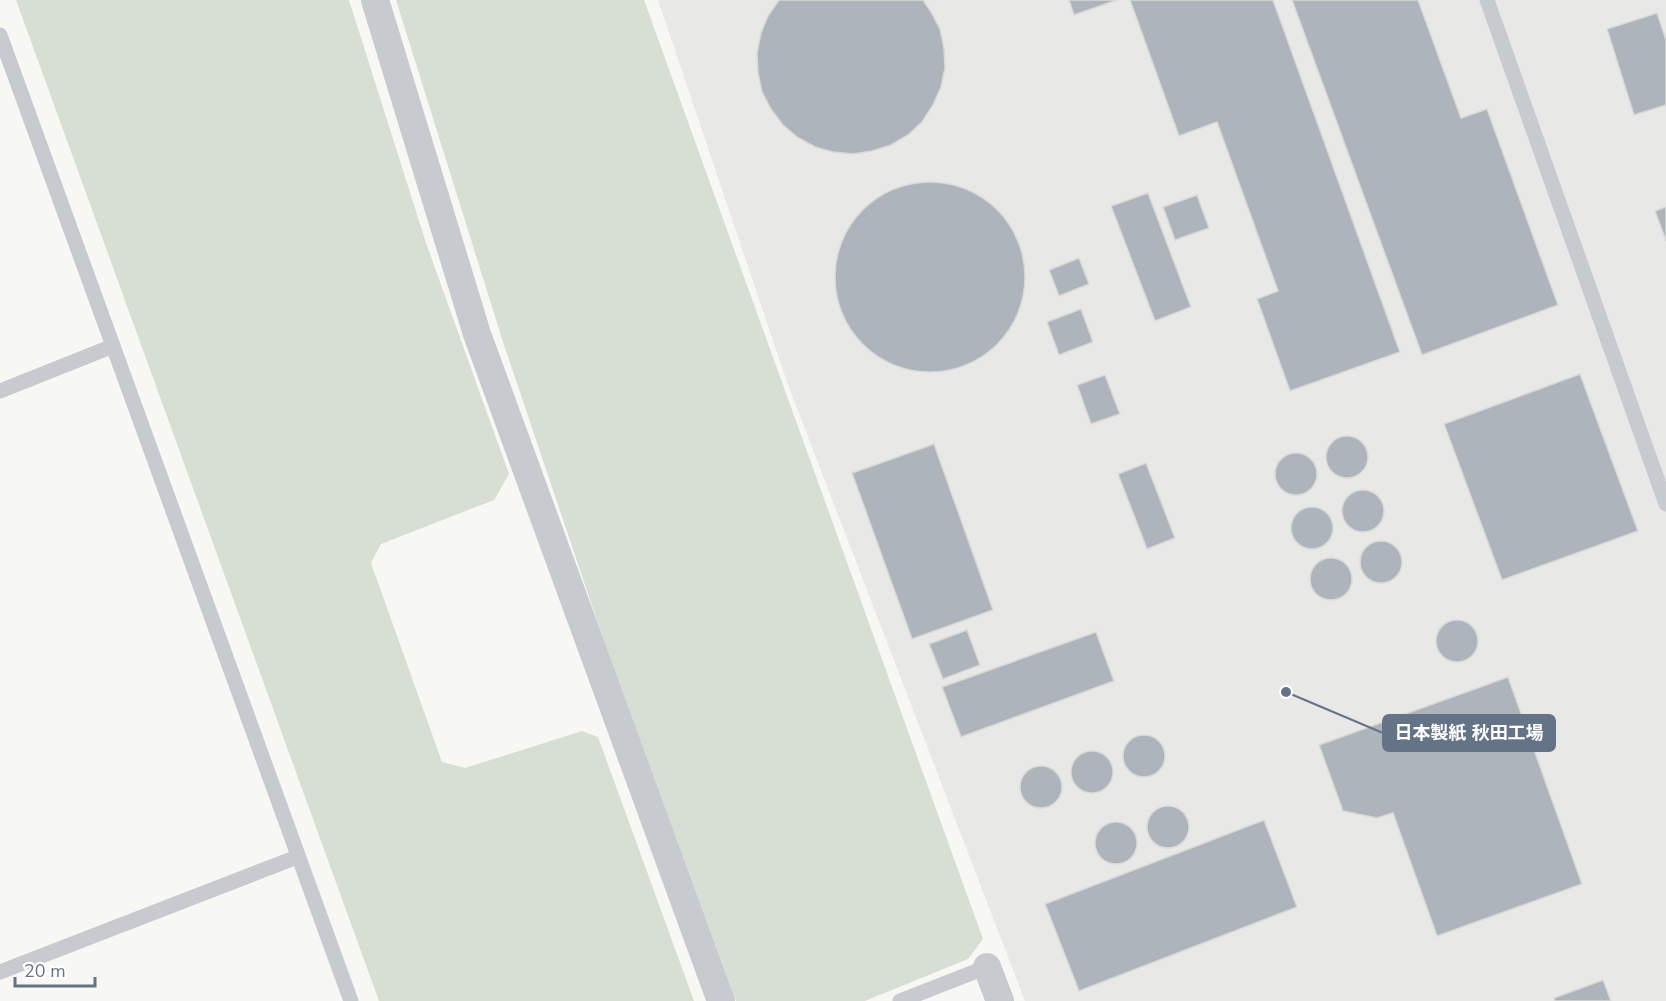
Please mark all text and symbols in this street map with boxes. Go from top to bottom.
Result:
callout: 日本製紙 秋田工場 [1383,715,1555,751]
text: 日本製紙 秋田工場 [1395,721,1543,745]
scale bar [15,950,94,988]
text: 20 m [24,959,66,983]

